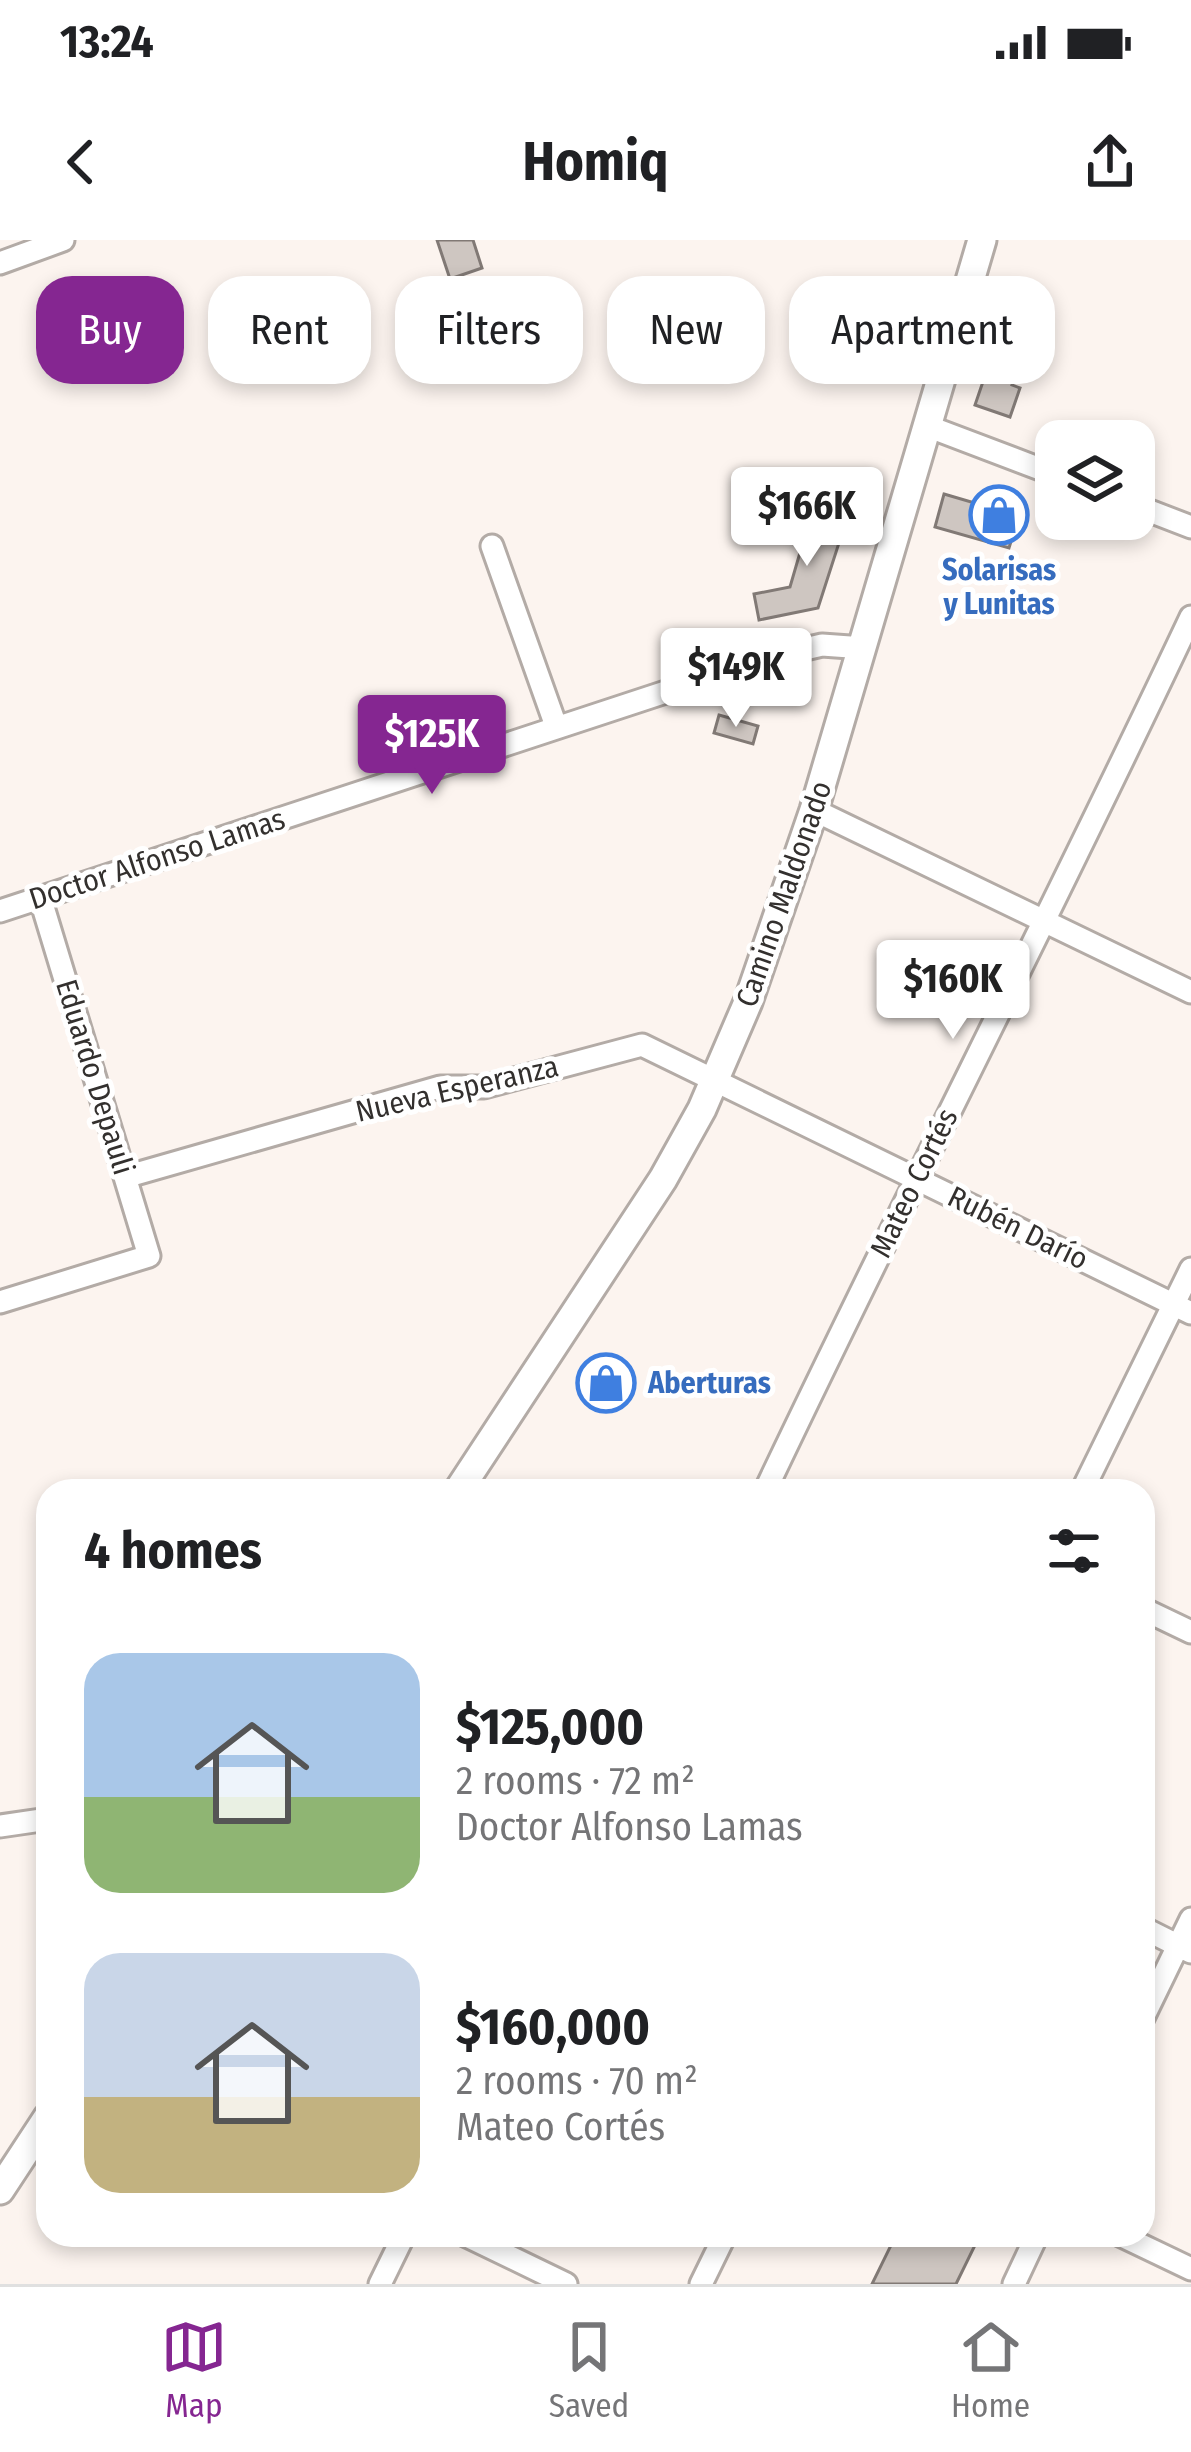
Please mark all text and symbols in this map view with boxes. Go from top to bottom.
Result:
text: 13:24 [60,15,154,69]
icon: back [48,129,114,195]
icon: share [1077,129,1143,195]
text: Homiq [523,130,668,194]
chip: Buy [36,276,184,384]
chip: Rent [208,276,371,384]
chip: Filters [395,276,583,384]
chip: New [607,276,765,384]
chip: Apartment [789,276,1055,384]
map controls [1035,420,1155,540]
button: layers [1035,420,1155,540]
pin: $166K [723,467,891,569]
text: $166K [758,483,856,529]
shop icon: Solarisas y Lunitas [968,484,1030,546]
place label: Solarisas y Lunitas [942,552,1056,622]
pin: $149K [652,628,820,730]
text: $149K [688,644,784,690]
pin: $125K [348,695,516,797]
text: $125K [385,711,479,757]
street label: Camino Maldonado [728,776,840,1012]
street label: Doctor Alfonso Lamas [25,801,289,917]
pin: $160K [869,940,1037,1042]
text: $160K [904,956,1002,1002]
street label: Eduardo Depauli [48,975,142,1179]
street label: Nueva Esperanza [352,1048,562,1130]
street label: Mateo Cortés [863,1103,965,1263]
street label: Rubén Darío [942,1179,1094,1277]
shop icon: Aberturas [575,1352,637,1414]
place label: Aberturas [647,1365,771,1401]
icon: filters [1041,1518,1107,1584]
text: 4 homes [84,1520,262,1582]
text: $125,000 [456,1696,644,1758]
icon: home [180,1701,324,1845]
text: 2 rooms · 72 m² [456,1758,695,1804]
text: Doctor Alfonso Lamas [456,1804,803,1850]
text: $160,000 [456,1996,650,2058]
icon: home [180,2001,324,2145]
text: 2 rooms · 70 m² [456,2058,698,2104]
text: Mateo Cortés [456,2104,665,2150]
tab: Map [161,2314,227,2426]
tab: Saved [549,2314,629,2426]
tab: Home [951,2314,1030,2426]

